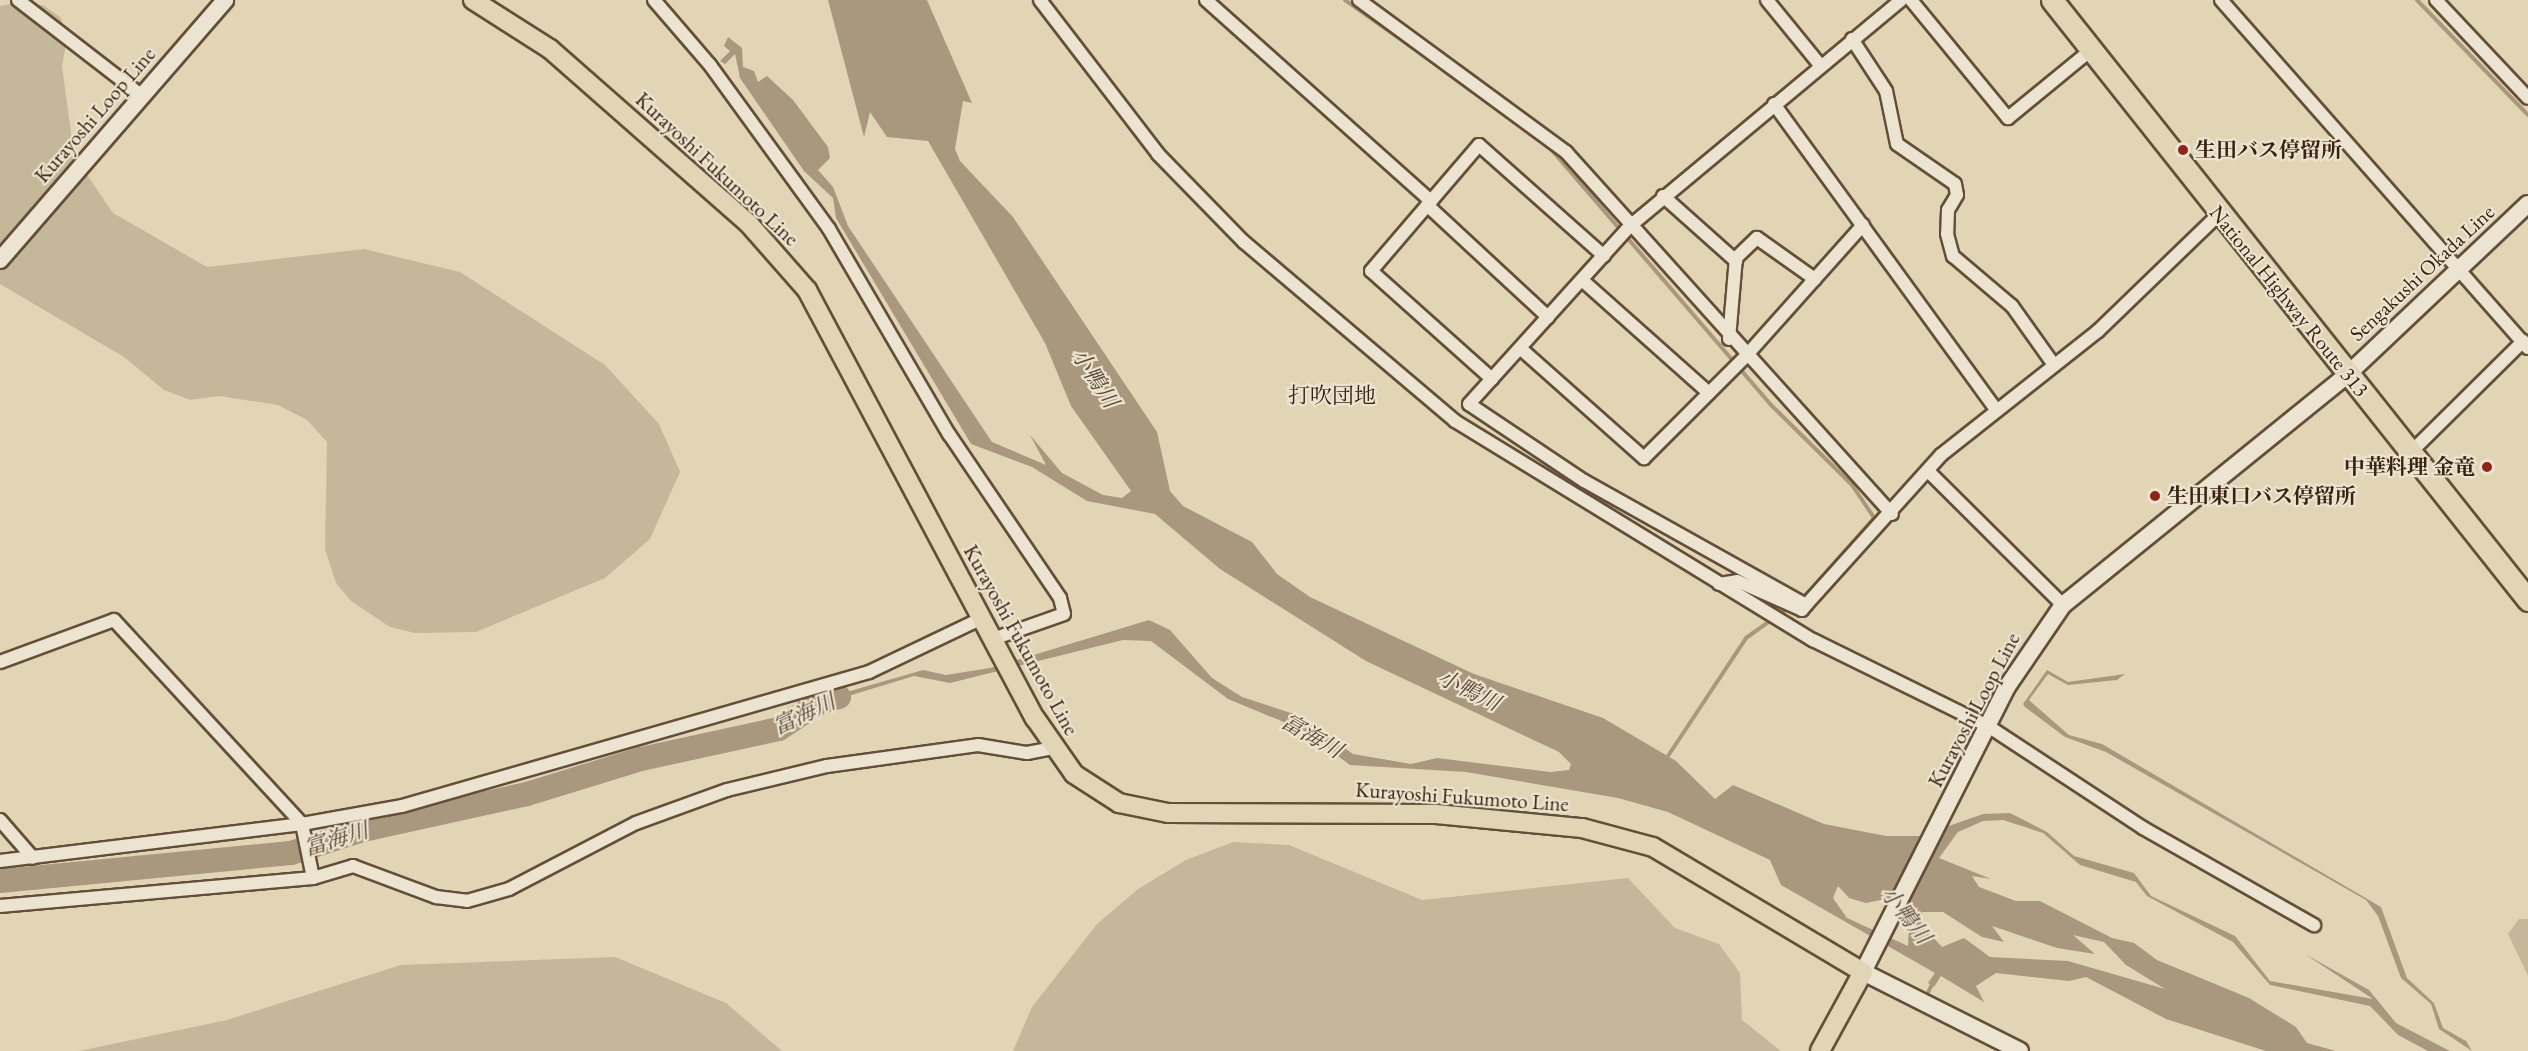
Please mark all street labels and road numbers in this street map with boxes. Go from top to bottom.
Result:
street label: Kurayoshi Loop Line [29,42,161,188]
street label: Kurayoshi Fukumoto Line [630,87,804,251]
street label: Sengakushi Okada Line [2344,199,2500,347]
street label: National Highway Route 313 [2204,200,2374,402]
street label: Kurayoshi Fukumoto Line [958,540,1084,740]
street label: Kurayoshi Loop Line [1923,628,2025,792]
street label: Kurayoshi Fukumoto Line [1354,777,1570,817]

